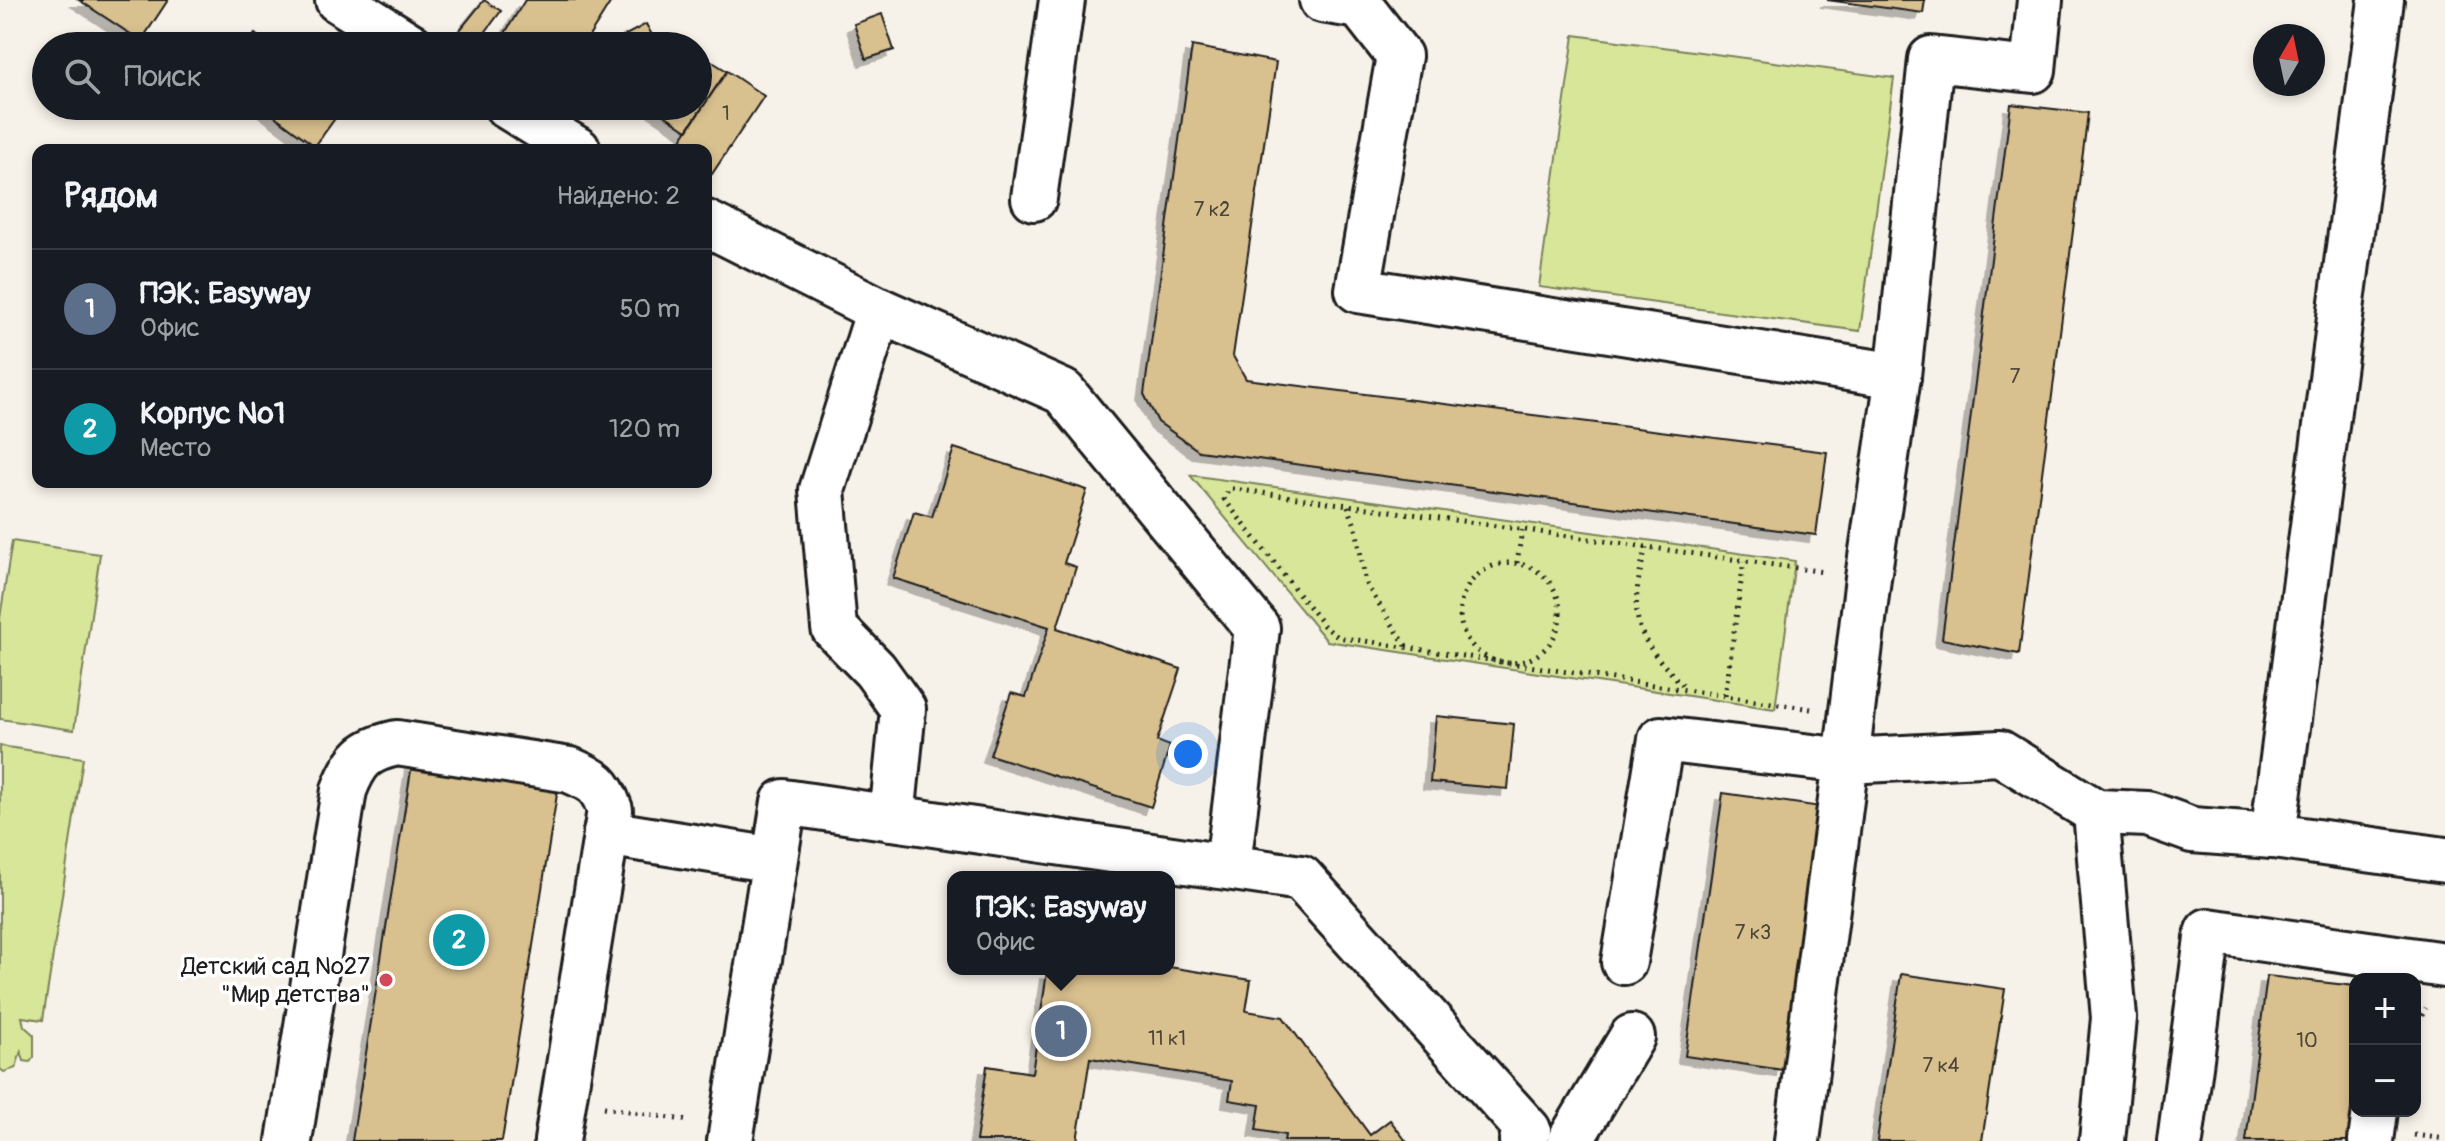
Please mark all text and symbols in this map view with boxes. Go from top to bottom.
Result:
north arrow [2253,24,2325,96]
search box [32,32,712,120]
icon: search [60,54,104,98]
text: Поиск [124,58,202,95]
house number: 1 [722,101,730,126]
text: Рядом [64,175,158,218]
text: Найдено: 2 [556,180,680,212]
house number: 7 к2 [1194,197,1230,222]
text: ПЭК: Easyway [140,275,311,312]
text: 1 [85,293,95,325]
text: 50 m [619,293,680,325]
text: Офис [140,312,200,344]
house number: 7 [2010,364,2021,389]
text: Корпус №1 [140,395,285,432]
text: 2 [83,413,97,445]
text: 120 m [609,413,680,445]
text: Место [140,432,211,464]
your location [1168,734,1208,774]
popup [947,871,1175,975]
text: ПЭК: Easyway [976,889,1146,926]
pin: 2 [433,910,485,970]
house number: 7 к3 [1735,920,1771,945]
text: Офис [976,926,1035,958]
place label: Детский сад №27 "Мир детства" [181,952,370,1009]
marker: Детский сад №27 "Мир детства" [377,971,395,989]
map controls [2349,973,2421,1117]
button: + [2349,973,2421,1045]
pin: 1 [1035,1001,1087,1061]
house number: 11 к1 [1148,1026,1186,1051]
house number: 10 [2296,1028,2318,1053]
button: − [2349,1045,2421,1117]
house number: 7 к4 [1923,1053,1960,1078]

